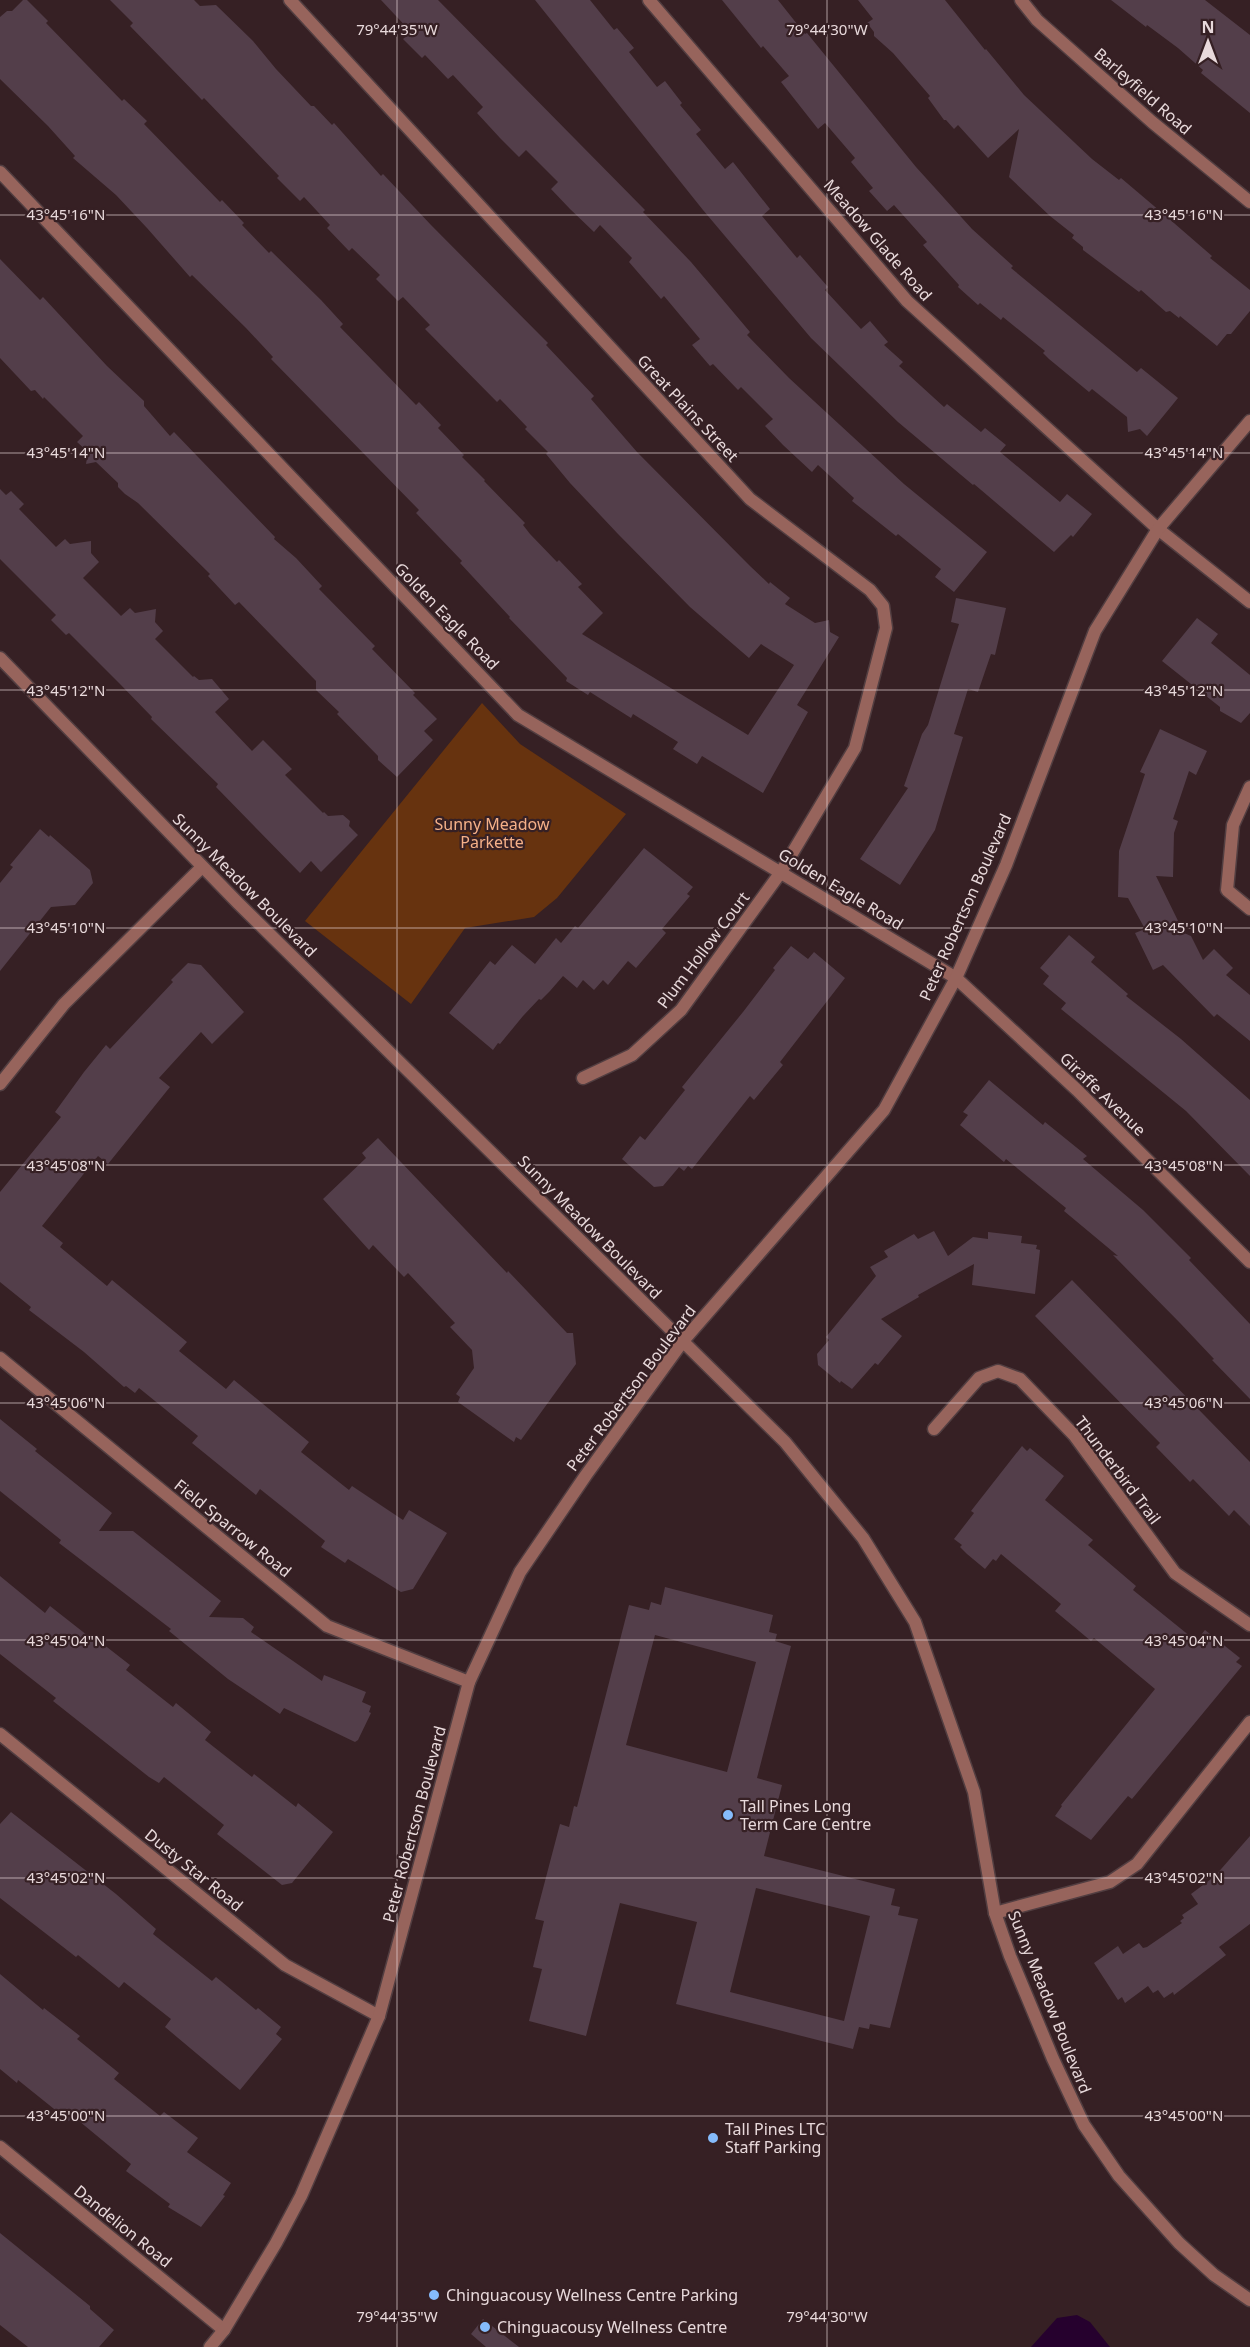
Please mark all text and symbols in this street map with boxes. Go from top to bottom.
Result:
north arrow [1178,12,1238,72]
text: N [1201,16,1215,38]
text: 79°44'35"W [356,19,438,39]
text: 79°44'30"W [786,19,868,39]
street label: Barleyfield Road [1090,43,1196,139]
street label: Meadow Glade Road [819,174,937,306]
text: 43°45'16"N [27,204,105,224]
text: 43°45'16"N [1145,204,1223,224]
street label: Great Plains Street [632,350,744,467]
text: 43°45'14"N [27,442,105,462]
text: 43°45'14"N [1145,442,1223,462]
street label: Golden Eagle Road [390,557,504,675]
text: 43°45'12"N [27,680,105,700]
text: 43°45'12"N [1145,680,1223,700]
street label: Sunny Meadow Boulevard [168,808,322,962]
street label: Peter Robertson Boulevard [914,810,1016,1004]
park label: Sunny Meadow Parkette [434,813,550,853]
street label: Golden Eagle Road [775,843,907,935]
street label: Plum Hollow Court [652,887,754,1013]
text: 43°45'10"N [27,917,105,937]
text: 43°45'10"N [1145,917,1223,937]
street label: Giraffe Avenue [1055,1047,1151,1141]
street label: Sunny Meadow Boulevard [513,1150,667,1304]
text: 43°45'08"N [27,1155,105,1175]
text: 43°45'08"N [1145,1155,1223,1175]
street label: Peter Robertson Boulevard [561,1300,701,1476]
text: 43°45'06"N [27,1392,105,1412]
text: 43°45'06"N [1145,1392,1223,1412]
street label: Thunderbird Trail [1070,1412,1166,1528]
street label: Field Sparrow Road [170,1474,296,1582]
text: 43°45'04"N [27,1630,105,1650]
text: 43°45'04"N [1145,1630,1223,1650]
street label: Peter Robertson Boulevard [377,1723,451,1925]
place label: Tall Pines Long Term Care Centre [740,1795,871,1835]
marker: Tall Pines Long Term Care Centre [721,1808,735,1822]
street label: Dusty Star Road [140,1824,248,1916]
text: 43°45'02"N [27,1867,105,1887]
text: 43°45'02"N [1145,1867,1223,1887]
street label: Sunny Meadow Boulevard [1003,1907,1097,2097]
text: 43°45'00"N [27,2105,105,2125]
text: 43°45'00"N [1145,2105,1223,2125]
place label: Tall Pines LTC Staff Parking [725,2118,825,2158]
marker: Tall Pines LTC Staff Parking [706,2131,720,2145]
street label: Dandelion Road [70,2180,176,2272]
place label: Chinguacousy Wellness Centre Parking [446,2284,738,2306]
marker: Chinguacousy Wellness Centre Parking [427,2288,441,2302]
text: 79°44'35"W [356,2306,438,2326]
text: 79°44'30"W [786,2306,868,2326]
place label: Chinguacousy Wellness Centre [497,2316,727,2338]
marker: Chinguacousy Wellness Centre [478,2320,492,2334]

